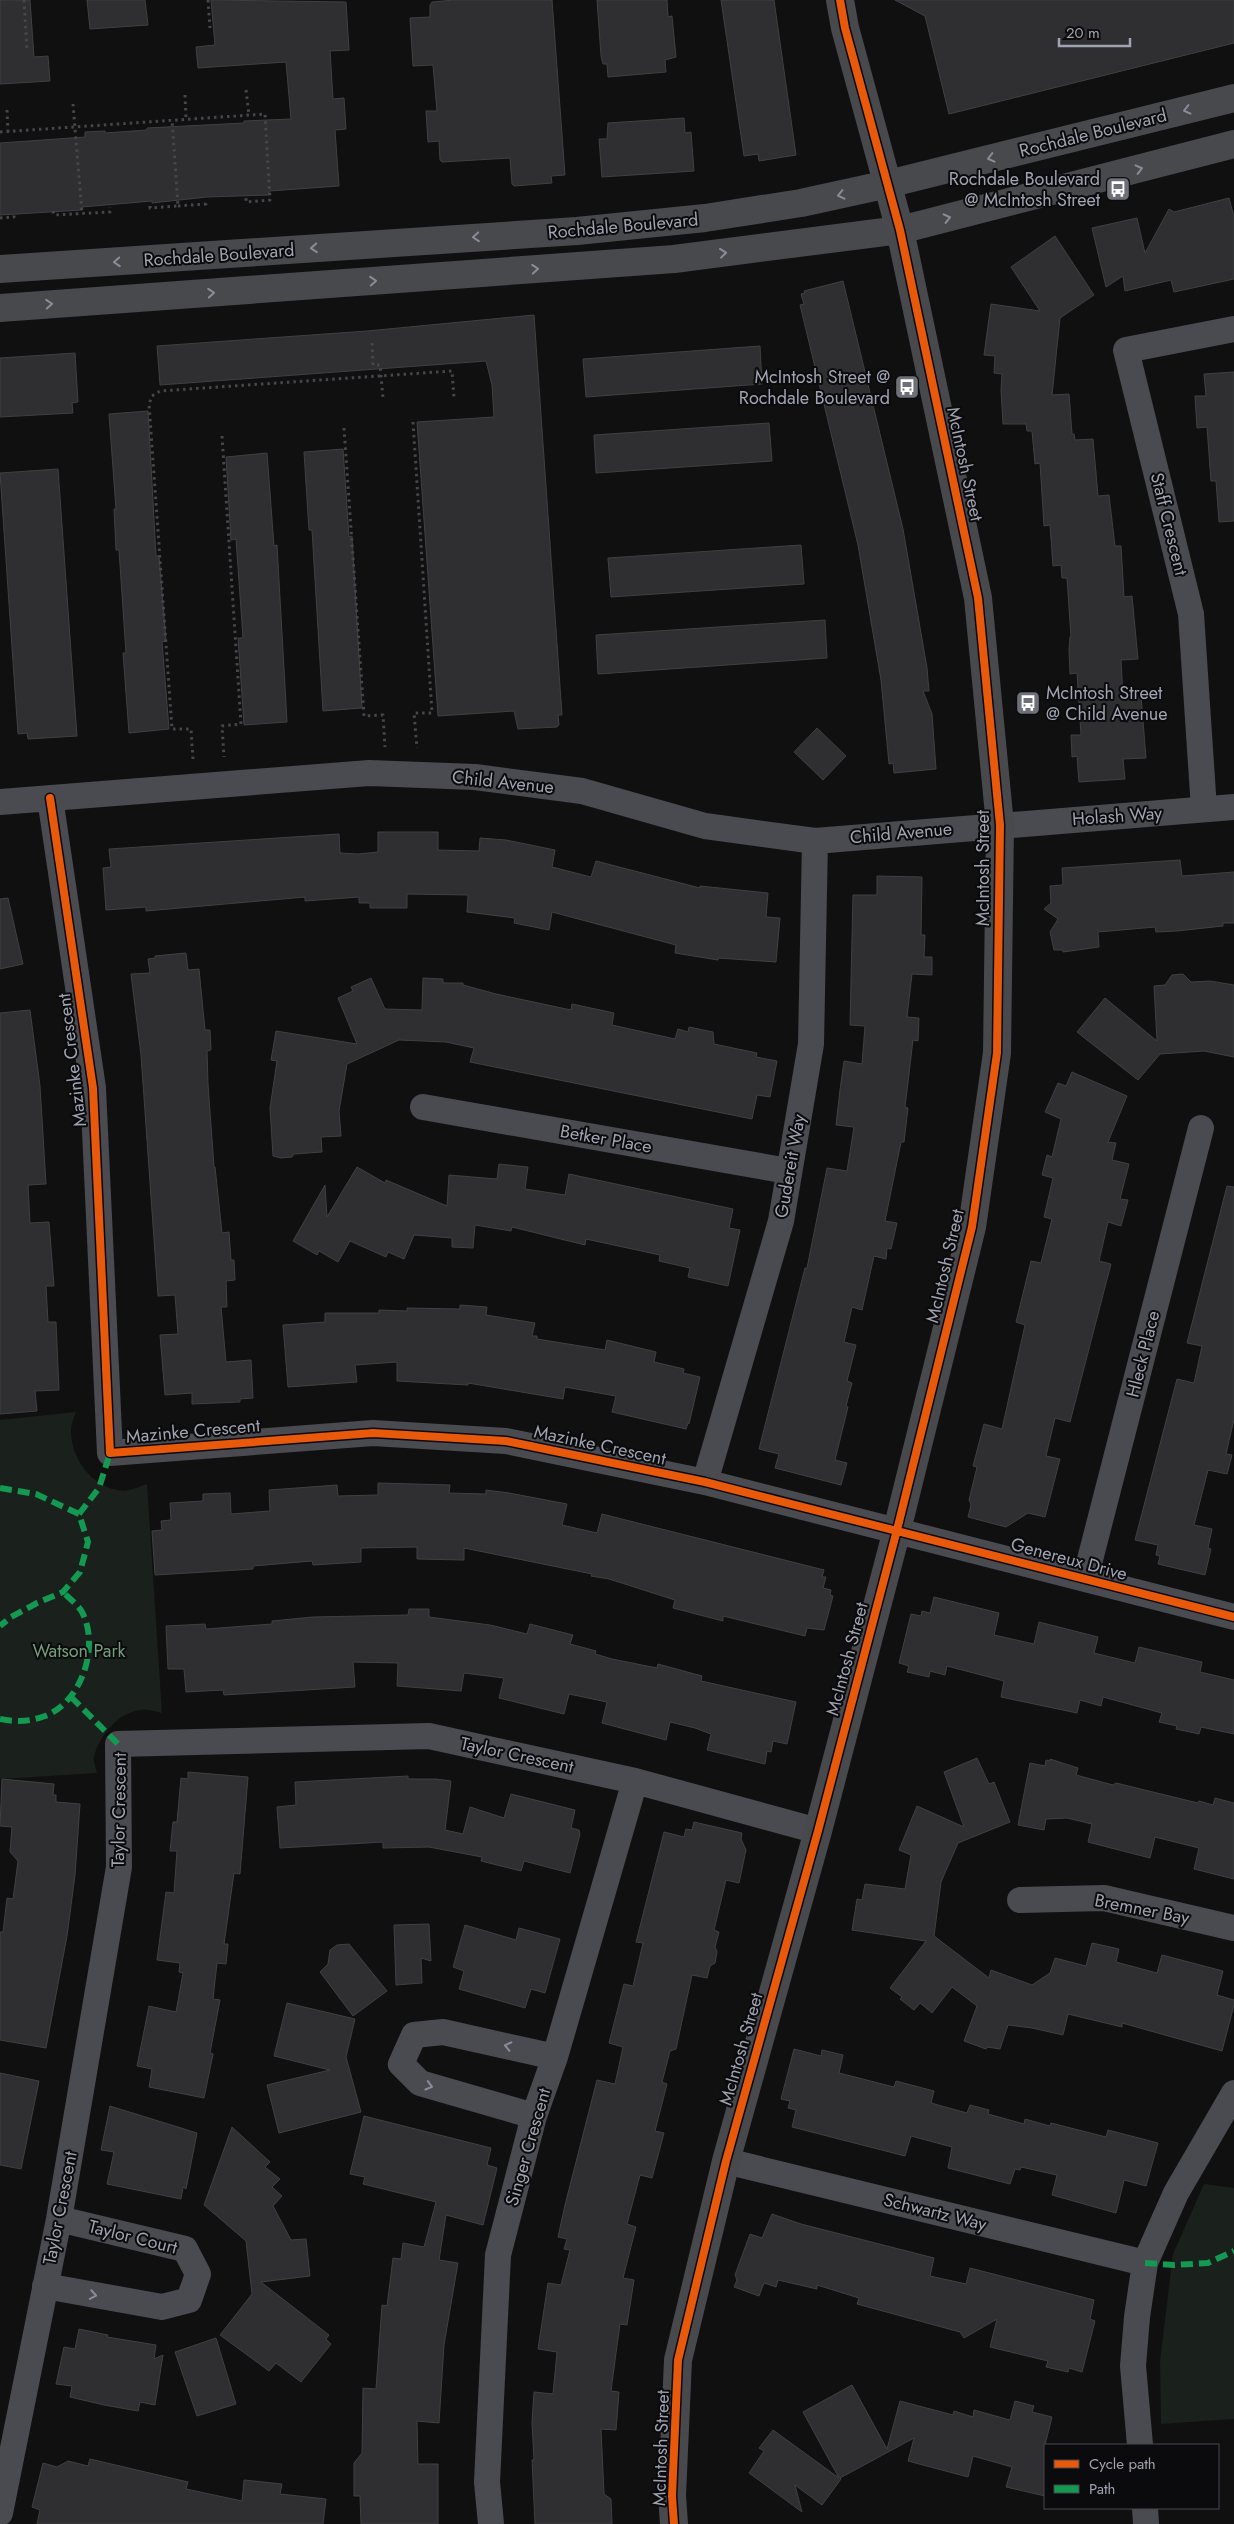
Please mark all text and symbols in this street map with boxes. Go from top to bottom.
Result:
scale bar [1059,15,1130,47]
text: 20 m [1066,22,1100,44]
street label: Rochdale Boulevard [1017,102,1169,164]
one-way arrow [1182,104,1191,115]
one-way arrow [987,152,996,163]
one-way arrow [1134,164,1142,174]
place label: Rochdale Boulevard @ McIntosh Street [949,166,1101,213]
bus stop icon: Rochdale Boulevard @ McIntosh Street [1105,176,1131,202]
one-way arrow [836,189,845,199]
street label: Rochdale Boulevard [547,206,699,246]
one-way arrow [943,213,952,224]
one-way arrow [472,232,480,243]
street label: Rochdale Boulevard [143,237,295,273]
one-way arrow [310,243,318,254]
one-way arrow [719,248,727,259]
one-way arrow [113,256,121,267]
one-way arrow [531,264,539,275]
one-way arrow [369,276,377,287]
one-way arrow [207,287,215,298]
one-way arrow [45,299,53,310]
place label: McIntosh Street @ Rochdale Boulevard [739,364,890,411]
bus stop icon: McIntosh Street @ Rochdale Boulevard [894,374,920,400]
street label: McIntosh Street [940,404,990,524]
street label: Staff Crescent [1144,470,1194,579]
place label: McIntosh Street @ Child Avenue [1046,680,1168,727]
bus stop icon: McIntosh Street @ Child Avenue [1015,690,1041,716]
street label: Child Avenue [451,764,555,800]
street label: Holash Way [1071,800,1163,832]
street label: McIntosh Street [970,809,996,926]
street label: Child Avenue [849,816,953,850]
street label: Mazinke Crescent [51,991,93,1128]
street label: Gudereit Way [768,1112,812,1220]
street label: Betker Place [558,1118,654,1160]
street label: McIntosh Street [919,1206,971,1326]
street label: Hleck Place [1120,1308,1166,1400]
street label: Mazinke Crescent [125,1412,262,1450]
street label: Mazinke Crescent [532,1418,669,1472]
street label: Genereux Drive [1008,1531,1130,1587]
street label: McIntosh Street [819,1599,875,1719]
park label: Watson Park [32,1638,126,1664]
street label: Taylor Crescent [458,1730,577,1780]
street label: Taylor Crescent [105,1752,133,1868]
street label: Bremner Bay [1092,1887,1192,1931]
street label: McIntosh Street [712,1989,770,2108]
one-way arrow [503,2041,512,2052]
one-way arrow [424,2080,432,2090]
street label: Singer Crescent [499,2084,557,2209]
street label: Taylor Crescent [36,2148,84,2267]
street label: Schwartz Way [881,2187,989,2237]
street label: Taylor Court [86,2213,181,2261]
one-way arrow [89,2289,98,2299]
street label: McIntosh Street [646,2389,676,2507]
legend [1044,2444,1219,2509]
text: Cycle path [1089,2453,1156,2475]
text: Path [1089,2478,1115,2500]

